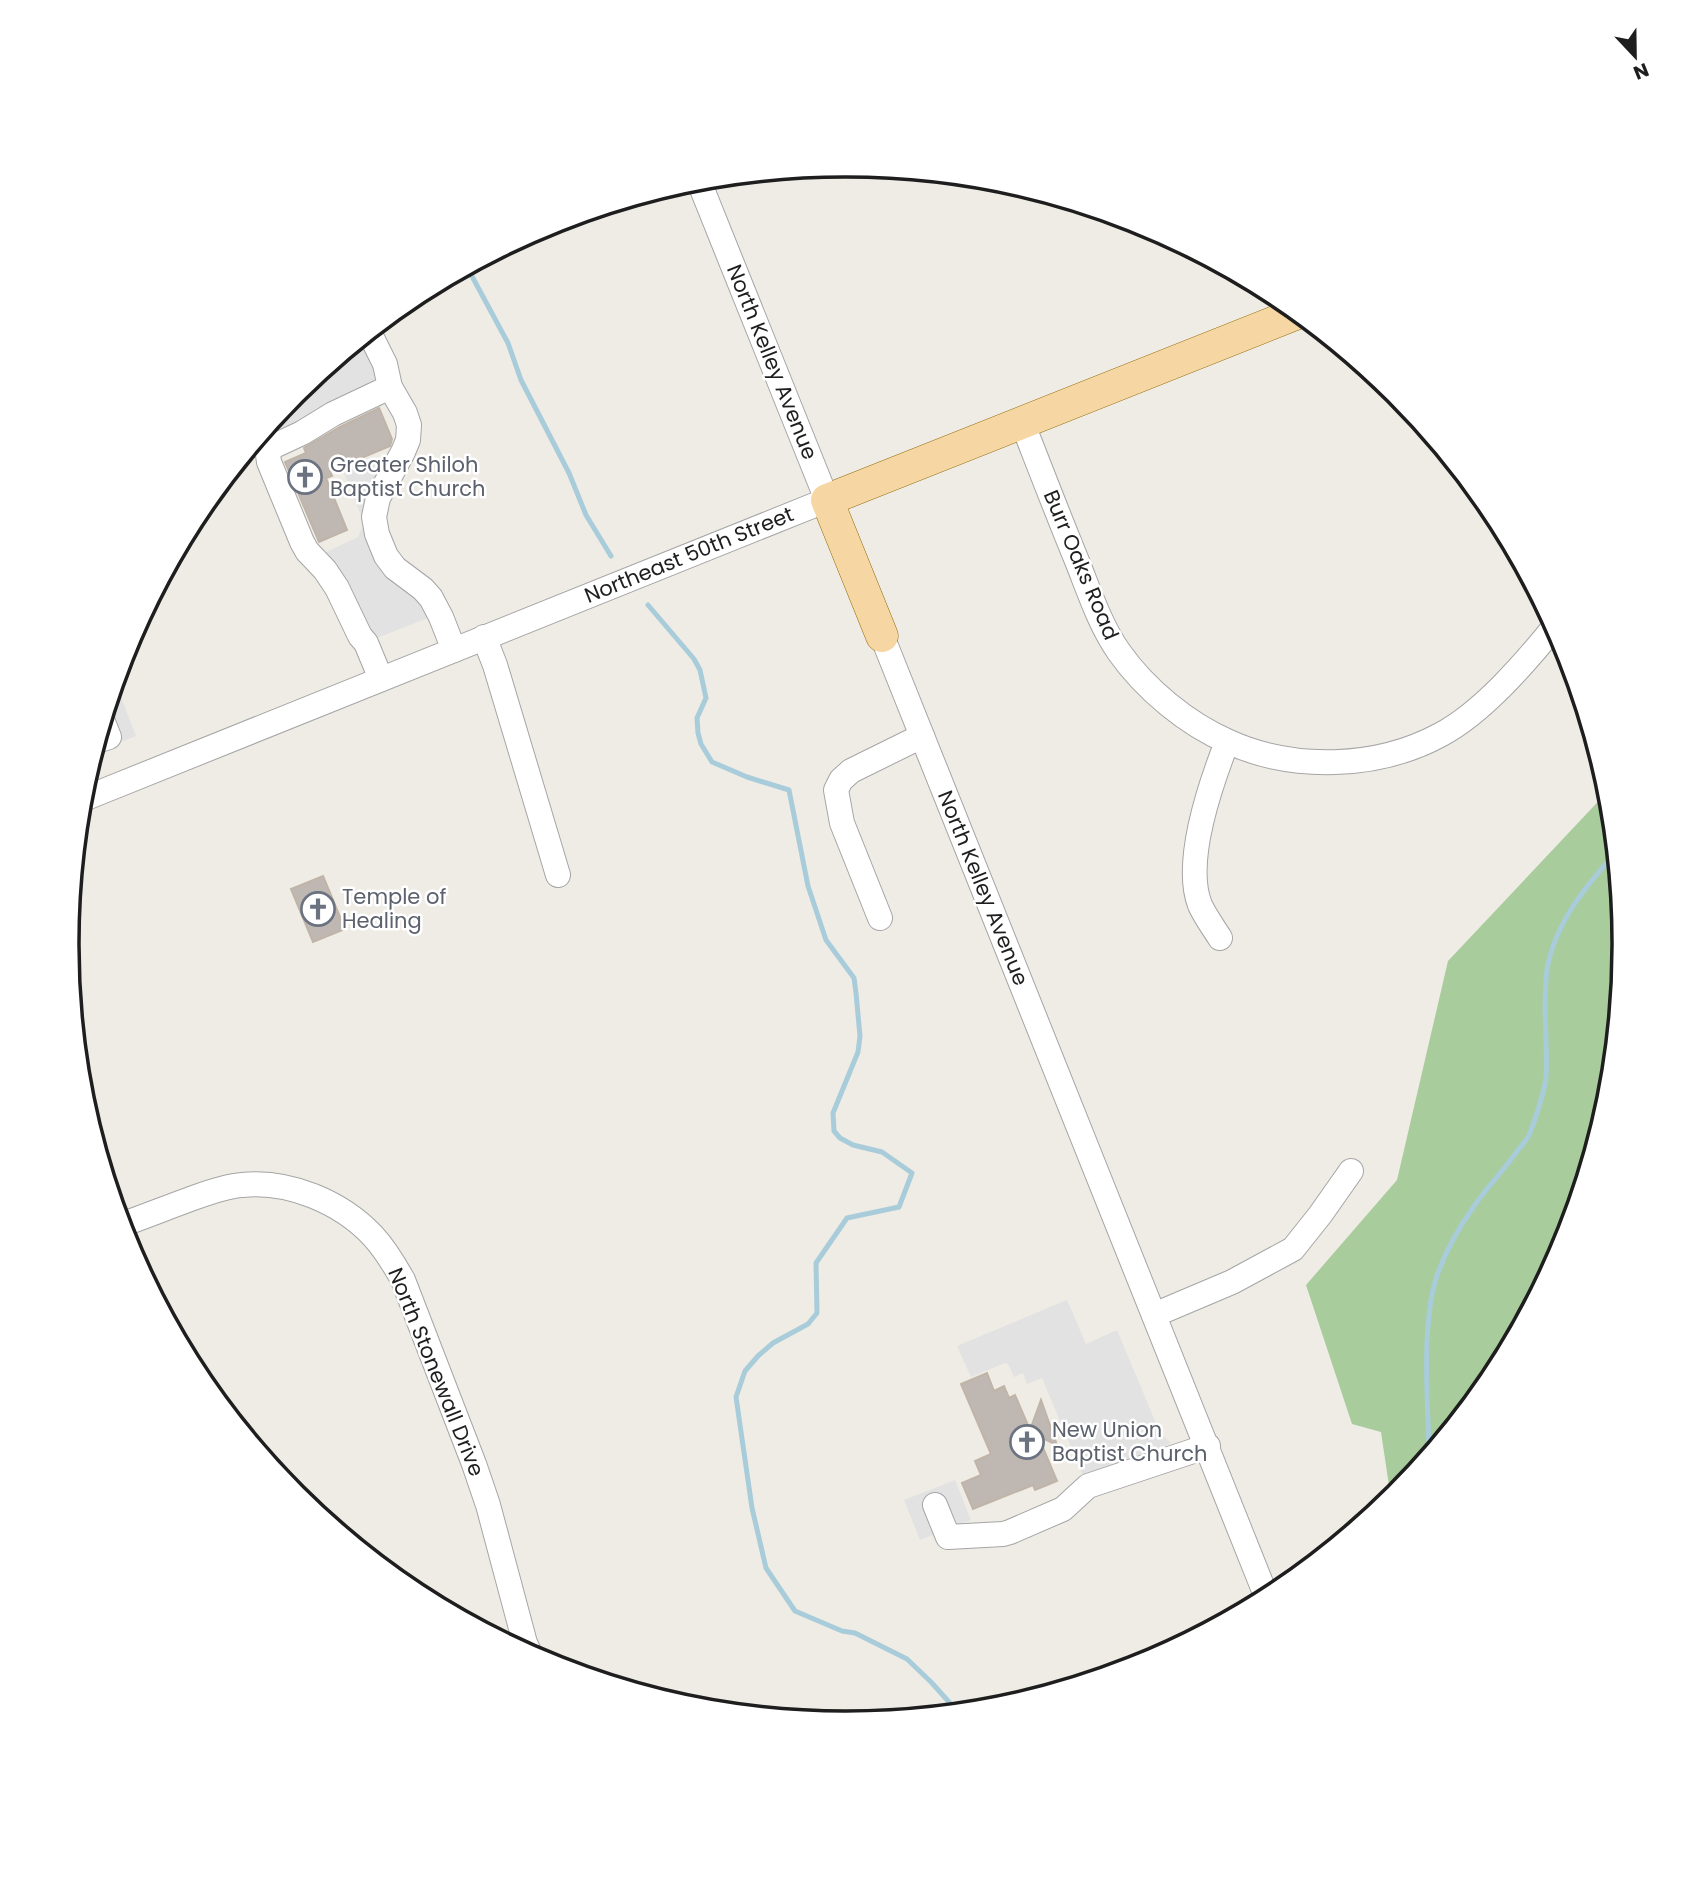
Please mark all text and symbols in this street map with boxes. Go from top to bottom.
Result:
north arrow [1600,21,1670,91]
text: N [1629,56,1653,86]
street label: North Kelley Avenue [720,260,825,464]
place label: Greater Shiloh Baptist Church [330,450,485,503]
church icon: Greater Shiloh Baptist Church [286,458,324,496]
street label: Burr Oaks Road [1037,485,1126,644]
street label: Northeast 50th Street [580,499,798,610]
street label: North Kelley Avenue [931,786,1036,990]
place label: Temple of Healing [342,882,446,935]
church icon: Temple of Healing [299,890,337,928]
street label: North Stonewall Drive [381,1263,492,1480]
place label: New Union Baptist Church [1052,1415,1207,1468]
church icon: New Union Baptist Church [1008,1423,1046,1461]

